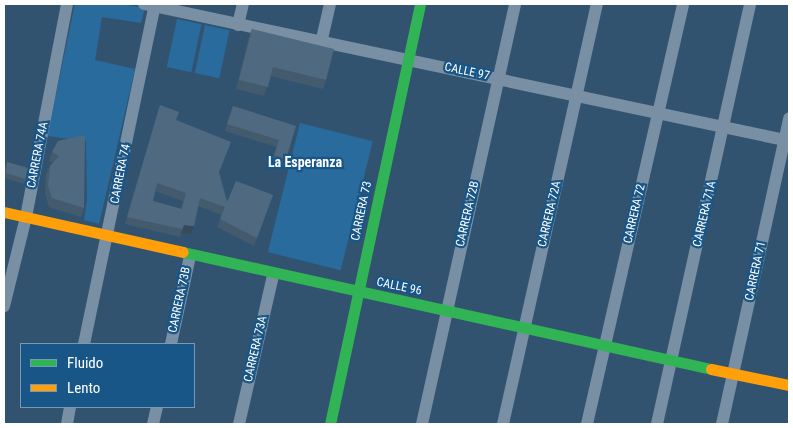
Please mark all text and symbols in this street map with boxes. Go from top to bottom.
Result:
street label: CALLE 97 [443,60,491,84]
street label: CARRERA 74A [25,121,51,189]
street label: CARRERA 74 [108,143,134,205]
district label: La Esperanza [268,154,342,170]
street label: CARRERA 73 [349,180,375,242]
street label: CARRERA 72B [453,180,483,248]
street label: CARRERA 72A [535,180,565,248]
street label: CARRERA 71A [690,180,720,248]
street label: CARRERA 72 [621,183,649,245]
street label: CARRERA 71 [743,240,769,302]
street label: CARRERA 73B [166,266,194,334]
street label: CALLE 96 [375,275,423,299]
street label: CARRERA 73A [241,315,271,383]
legend [20,343,195,408]
text: Fluido [67,354,103,372]
text: Lento [67,379,100,397]

